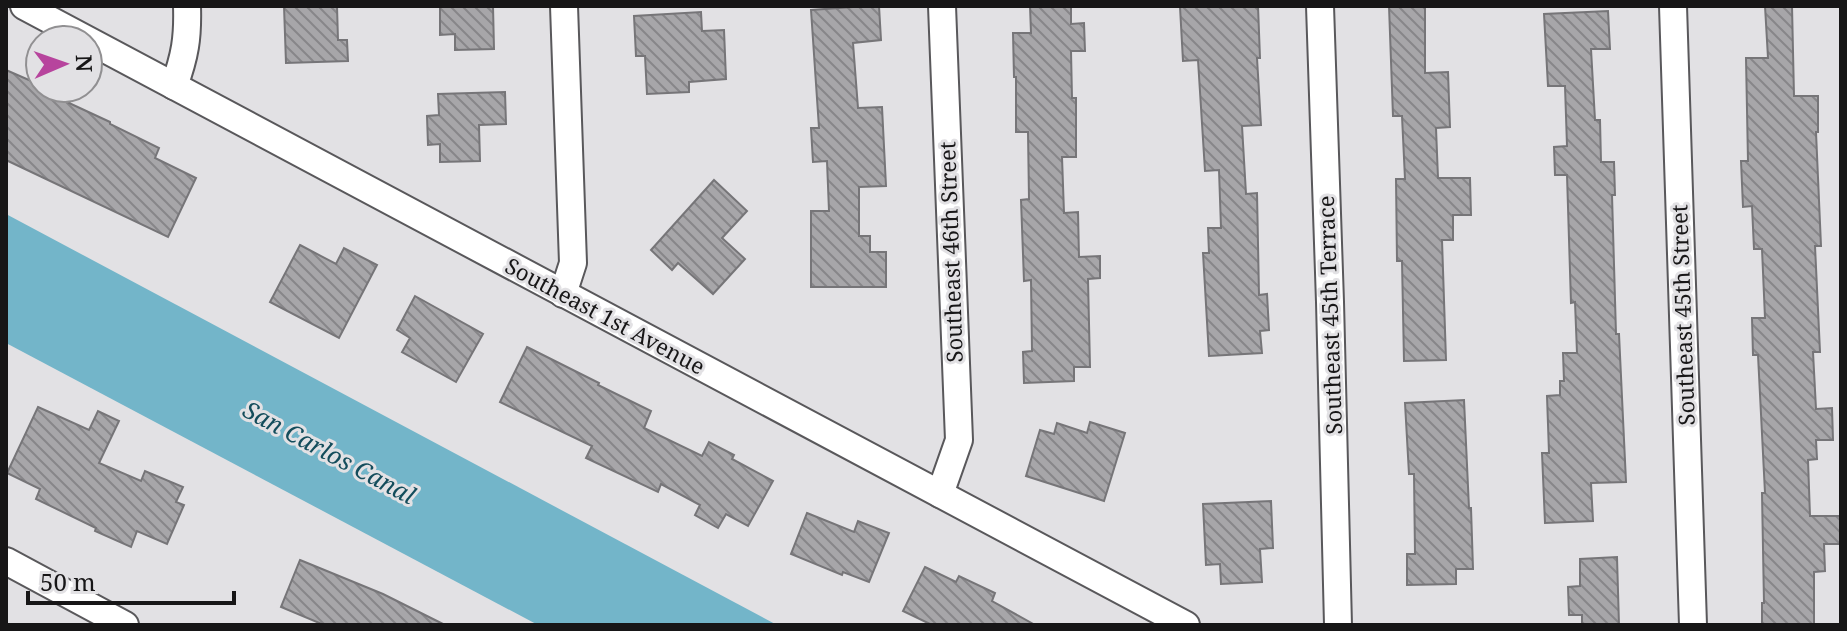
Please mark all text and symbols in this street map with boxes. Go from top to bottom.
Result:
north arrow [24,24,104,104]
text: N [70,54,100,72]
street label: Southeast 46th Street [931,141,969,363]
street label: Southeast 45th Terrace [1310,195,1348,435]
street label: Southeast 45th Street [1663,204,1701,426]
street label: Southeast 1st Avenue [500,250,711,381]
water label: San Carlos Canal [238,392,422,511]
scale bar [28,555,234,605]
text: 50 m [40,565,96,598]

